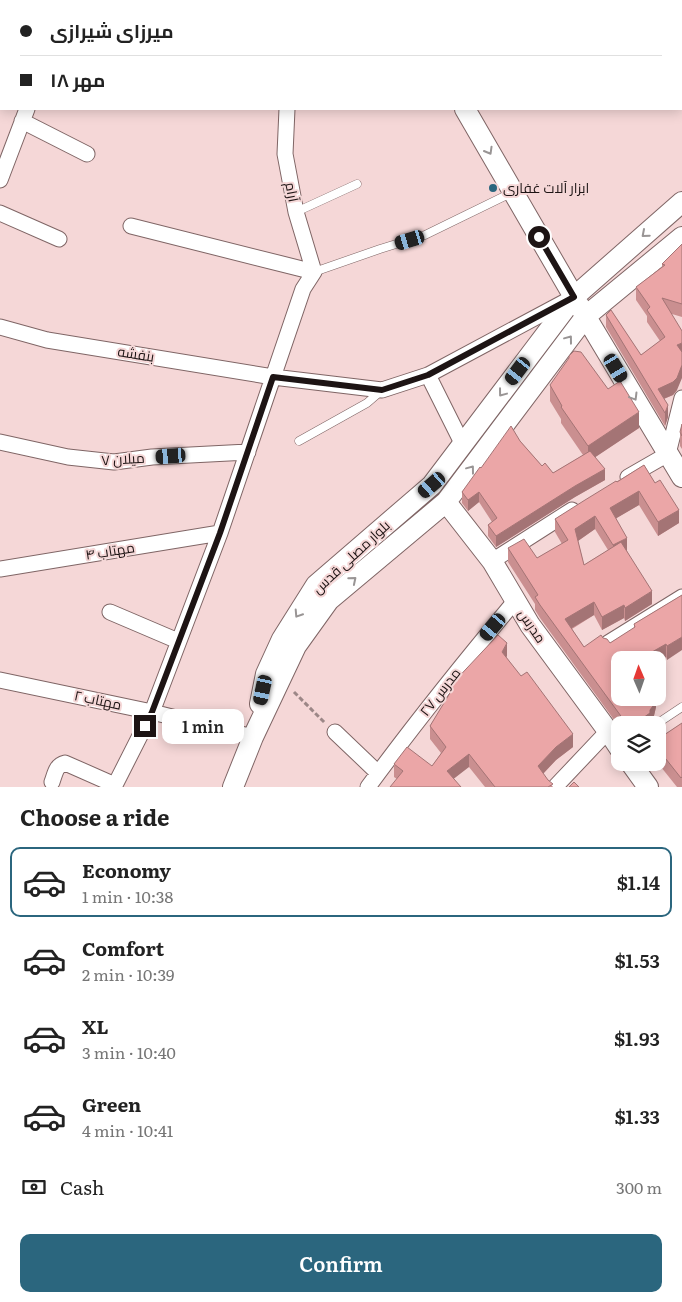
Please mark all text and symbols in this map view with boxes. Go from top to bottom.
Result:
text: میرزای شیرازی [50,16,173,44]
text: مهر ۱۸ [50,65,105,93]
one-way arrow [483,146,493,155]
place label: ابزار آلات غفاری [503,177,589,197]
street label: آرام [280,180,305,204]
marker: ابزار آلات غفاری [487,182,499,194]
route start [528,226,550,248]
car [393,228,426,252]
one-way arrow [642,228,651,237]
one-way arrow [563,336,571,345]
street label: بنفشه [116,340,156,366]
car [601,351,630,385]
car [502,355,533,387]
one-way arrow [499,387,508,397]
one-way arrow [627,391,637,400]
street label: میلان ۷ [101,447,145,469]
car [155,447,186,465]
one-way arrow [465,466,473,475]
car [415,469,448,501]
street label: بلوار مصلی قدس [307,515,394,598]
street label: مهتاب ۴ [84,536,136,564]
one-way arrow [348,577,357,586]
street label: مدرس [514,604,551,646]
one-way arrow [295,608,304,617]
car [477,611,508,643]
north arrow [611,651,666,706]
map controls [611,651,666,771]
street label: مدرس ۲۷ [414,663,464,720]
car [252,674,273,706]
street label: مهتاب ۲ [73,684,124,714]
callout: 1 min [162,708,245,744]
text: 1 min [182,714,224,738]
route end [134,715,156,737]
button: layers [611,716,666,771]
text: Choose a ride [20,800,169,833]
text: Economy [82,856,171,884]
icon: car [22,860,67,905]
text: $1.14 [617,868,660,896]
text: 1 min · 10:38 [82,884,173,908]
text: Comfort [82,934,164,962]
icon: car [22,938,67,983]
text: $1.53 [614,946,660,974]
text: 2 min · 10:39 [82,962,174,986]
text: XL [82,1012,109,1040]
icon: car [22,1016,67,1061]
text: $1.93 [614,1024,660,1052]
text: 3 min · 10:40 [82,1040,176,1064]
text: Green [82,1090,141,1118]
icon: car [22,1094,67,1139]
text: $1.33 [614,1102,660,1130]
text: 4 min · 10:41 [82,1118,173,1142]
icon: cash [20,1173,48,1201]
text: Cash [60,1173,104,1201]
text: 300 m [616,1175,662,1199]
button: Confirm [20,1234,662,1292]

